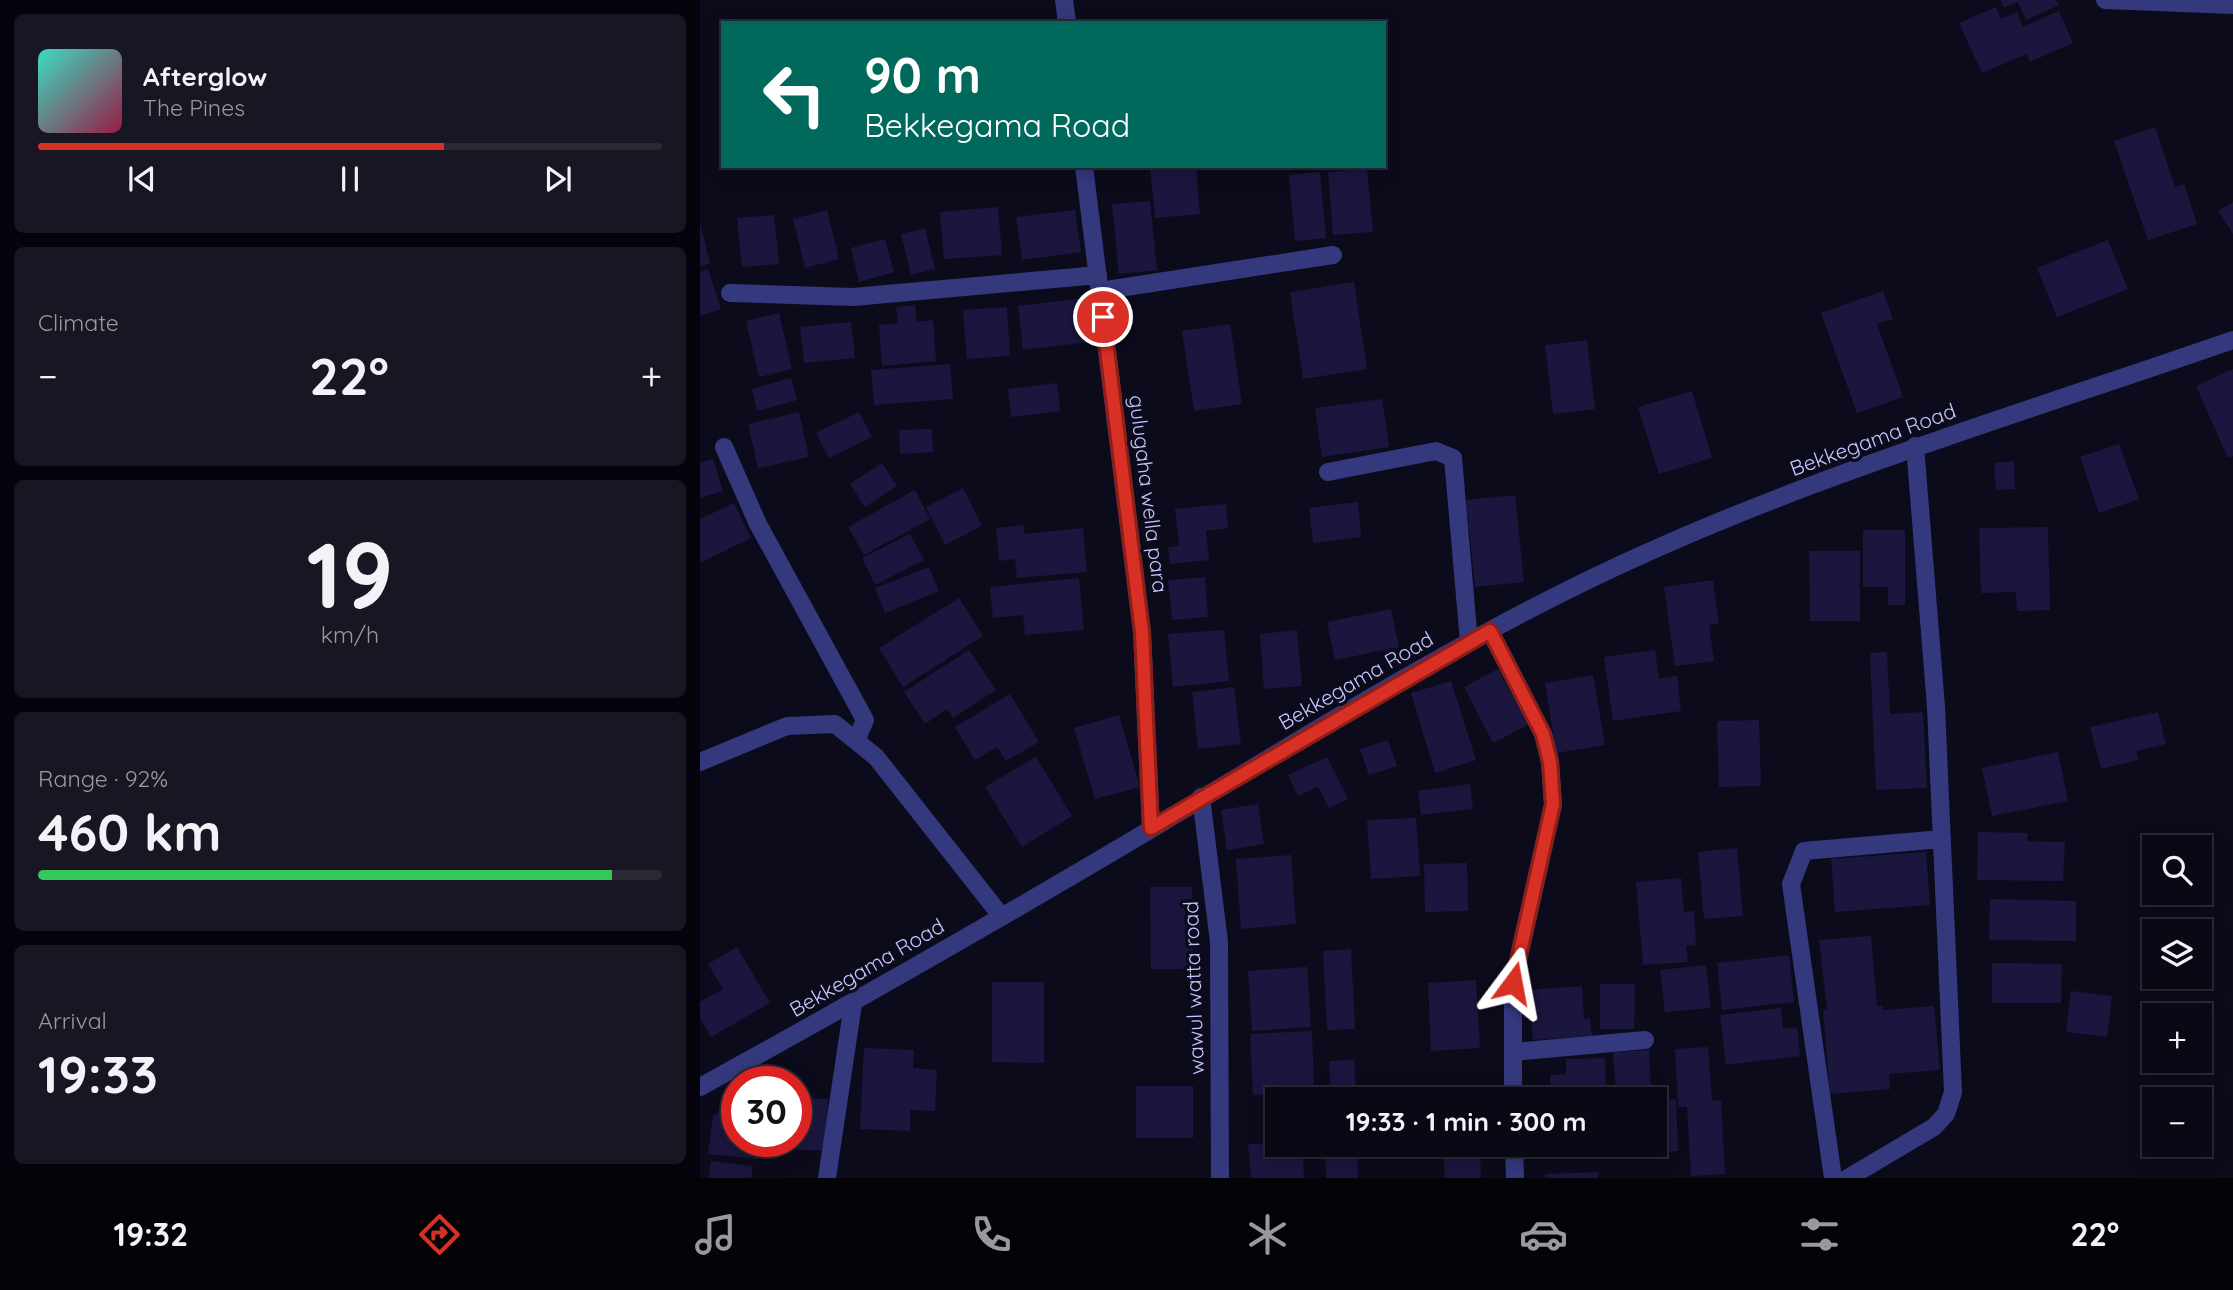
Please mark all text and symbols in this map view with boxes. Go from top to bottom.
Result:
text: 90 m [864,44,981,105]
icon: left [749,49,840,140]
text: Afterglow [143,60,267,93]
text: The Pines [143,93,245,122]
text: Bekkegama Road [864,105,1130,145]
icon: previous [123,160,161,198]
icon: pause [331,160,369,198]
icon: next [539,160,577,198]
pin [1073,287,1133,347]
icon: arrive [1084,298,1122,336]
text: Climate [38,308,119,337]
text: 22° [309,343,389,408]
text: − [38,352,58,400]
text: + [641,352,662,400]
street label: gulugaha wella para [1124,393,1174,594]
street label: Bekkegama Road [1786,397,1959,481]
text: 19 [306,517,394,631]
text: km/h [321,620,379,649]
street label: Bekkegama Road [1273,625,1438,735]
text: Range · 92% [38,764,168,793]
text: 460 km [38,799,221,864]
map controls [2142,835,2212,1157]
button: search [2142,835,2212,905]
street label: wawul watta road [1177,901,1209,1075]
street label: Bekkegama Road [784,912,949,1022]
button: layers [2142,919,2212,989]
position arrow [1476,946,1550,1020]
button: + [2142,1003,2212,1073]
text: Arrival [38,1006,107,1035]
text: 19:33 [38,1041,158,1106]
speed limit sign: 30 [721,1066,812,1157]
button: − [2142,1087,2212,1157]
text: 19:33 · 1 min · 300 m [1346,1105,1586,1138]
icon: directions [415,1210,464,1259]
icon: music [691,1210,740,1259]
icon: phone [967,1210,1016,1259]
icon: climate [1243,1210,1292,1259]
icon: car [1519,1210,1568,1259]
icon: filters [1795,1210,1844,1259]
text: 19:32 [113,1214,188,1254]
text: 22° [2070,1214,2119,1254]

